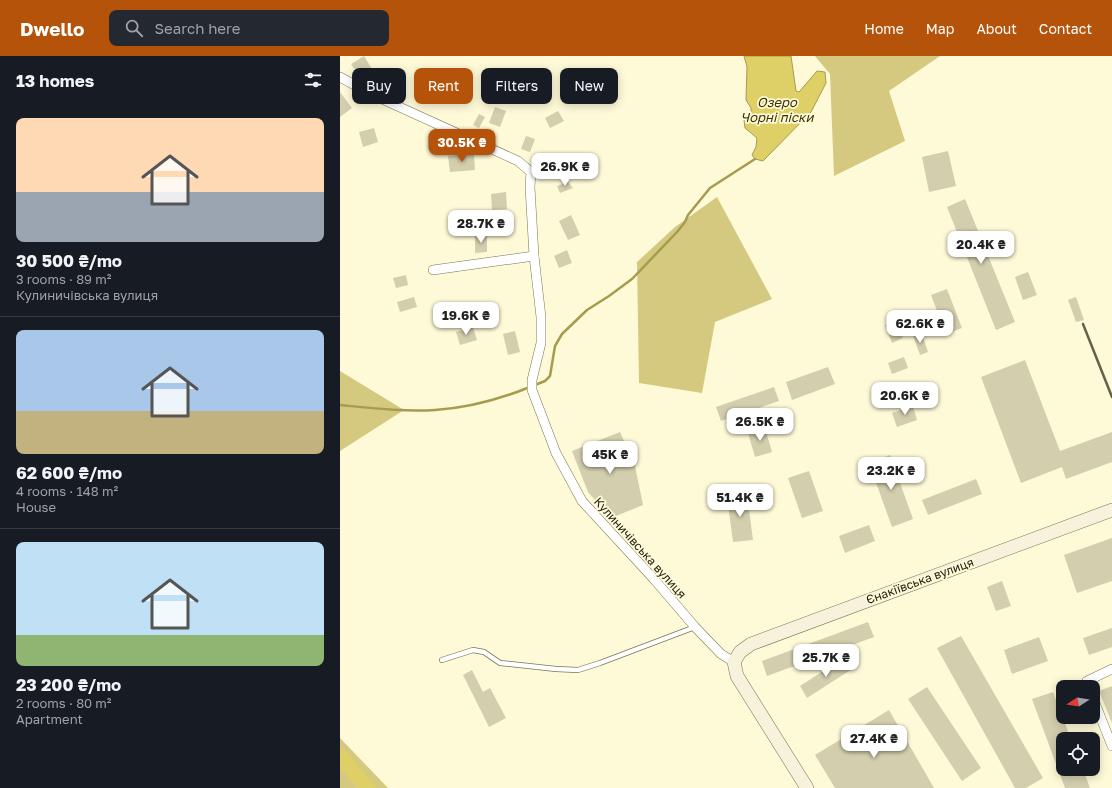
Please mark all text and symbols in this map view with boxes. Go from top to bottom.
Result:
search box [109,10,389,46]
text: Dwello [20,17,85,40]
icon: search [123,17,145,39]
text: Search here [155,19,240,37]
text: Home [864,20,904,37]
text: Map [926,20,954,37]
text: About [976,20,1017,37]
text: Contact [1039,20,1092,37]
chip: Buy [352,68,406,104]
chip: Rent [414,68,473,104]
chip: Filters [481,68,552,104]
chip: New [560,68,618,104]
icon: filters [302,69,324,91]
text: 13 homes [16,70,94,91]
water label: Озеро Чорні піски [741,94,815,125]
pin: 30.5K ₴ [425,129,499,163]
text: 30.5K ₴ [437,134,487,150]
icon: home [134,144,206,216]
pin: 26.9K ₴ [528,153,602,187]
text: 26.9K ₴ [540,158,590,174]
pin: 28.7K ₴ [444,210,518,244]
text: 28.7K ₴ [457,215,505,231]
pin: 20.4K ₴ [944,231,1018,265]
text: 20.4K ₴ [956,236,1006,252]
text: 30 500 ₴/mo [16,250,122,271]
text: 3 rooms · 89 m² [16,271,111,287]
text: Кулиничівська вулиця [16,287,158,303]
pin: 19.6K ₴ [429,302,503,336]
text: 19.6K ₴ [442,307,490,323]
pin: 62.6K ₴ [883,310,957,344]
text: 62.6K ₴ [895,315,945,331]
icon: home [134,356,206,428]
pin: 20.6K ₴ [868,382,942,416]
text: 20.6K ₴ [880,387,930,403]
pin: 26.5K ₴ [723,408,797,442]
text: 26.5K ₴ [736,413,784,429]
pin: 45K ₴ [582,441,638,475]
text: 45K ₴ [592,446,628,462]
pin: 23.2K ₴ [854,457,928,491]
text: 62 600 ₴/mo [16,462,122,483]
text: 23.2K ₴ [867,462,915,478]
text: 4 rooms · 148 m² [16,483,118,499]
pin: 51.4K ₴ [703,484,777,518]
text: 51.4K ₴ [716,489,764,505]
street label: Кулиничівська вулиця [591,494,690,601]
text: House [16,499,56,515]
street label: Єнакіївська вулиця [864,554,976,607]
icon: home [134,568,206,640]
pin: 25.7K ₴ [789,644,863,678]
text: 25.7K ₴ [802,649,850,665]
text: 23 200 ₴/mo [16,674,121,695]
north arrow [1056,680,1100,724]
map controls [1056,680,1100,776]
text: 2 rooms · 80 m² [16,695,112,711]
text: Apartment [16,711,83,727]
pin: 27.4K ₴ [837,725,911,759]
text: 27.4K ₴ [850,730,898,746]
button: locate [1056,732,1100,776]

